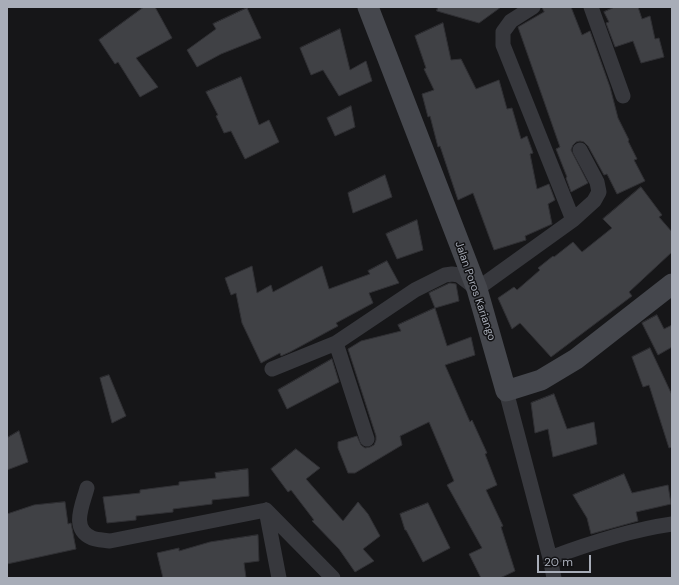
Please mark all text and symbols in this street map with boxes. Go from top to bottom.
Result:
street label: Jalan Poros Kariango [452,240,498,342]
scale bar [539,547,593,573]
text: 20 m [544,554,573,570]

